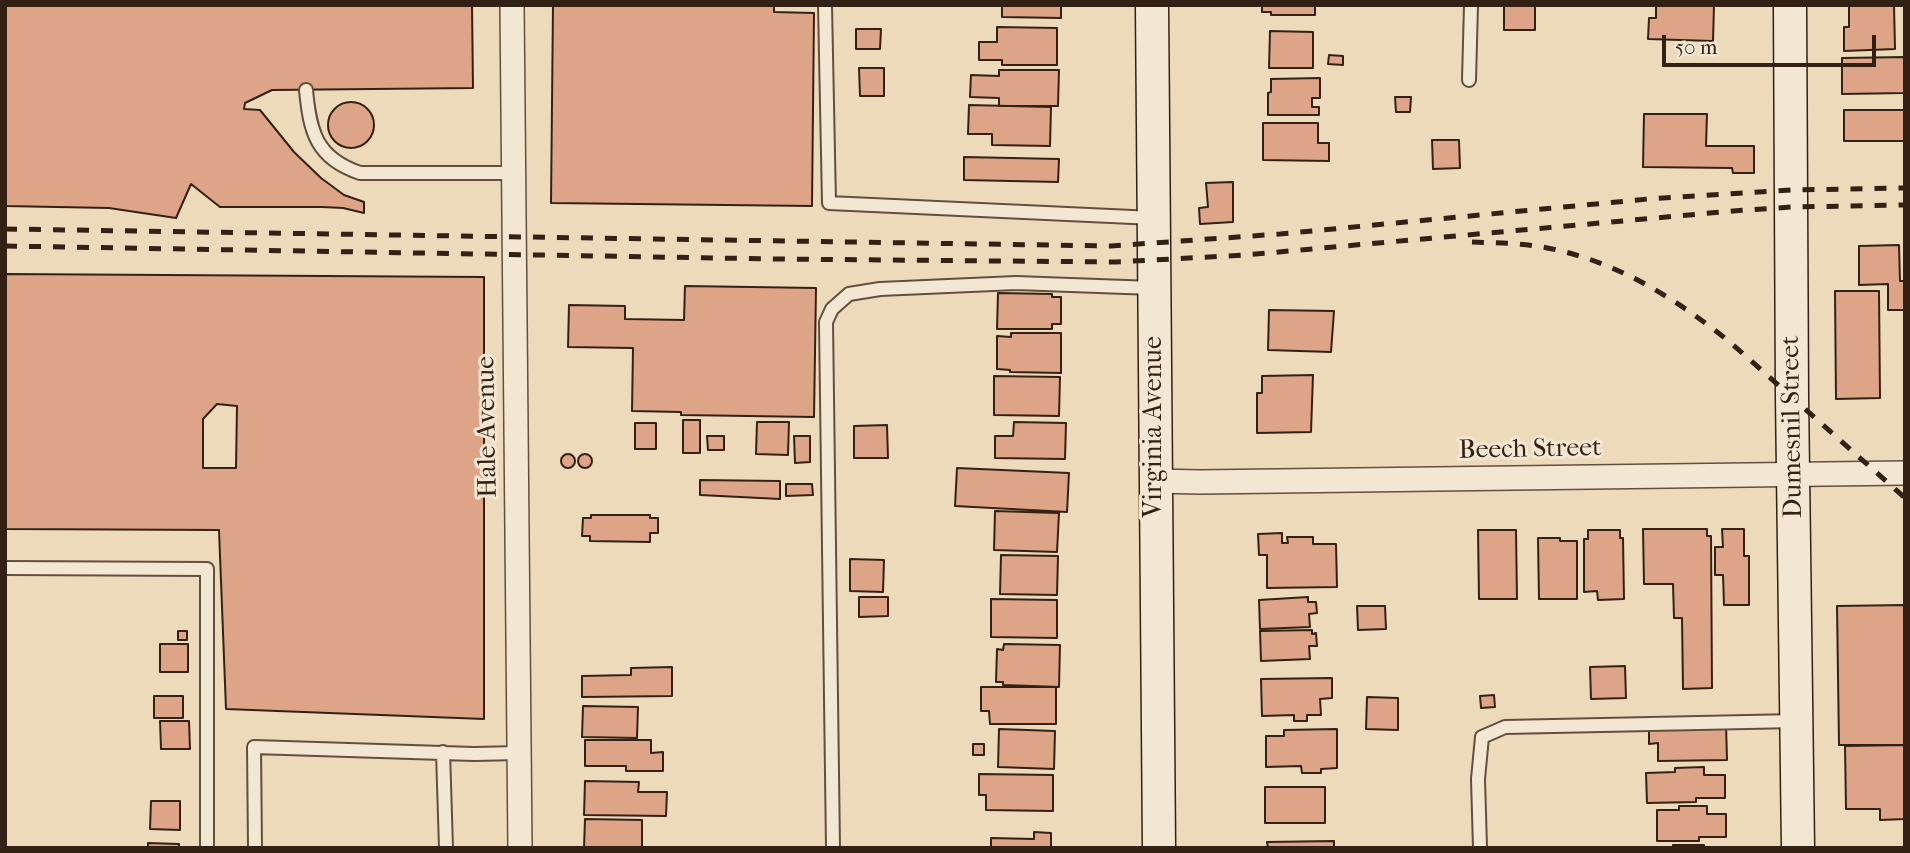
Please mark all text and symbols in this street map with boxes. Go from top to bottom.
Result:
scale bar [1665,21,1878,65]
text: 50 m [1675,35,1718,59]
street label: Dumesnil Street [1776,335,1810,519]
street label: Virginia Avenue [1139,336,1171,518]
street label: Hale Avenue [471,356,505,498]
street label: Beech Street [1458,433,1602,467]

